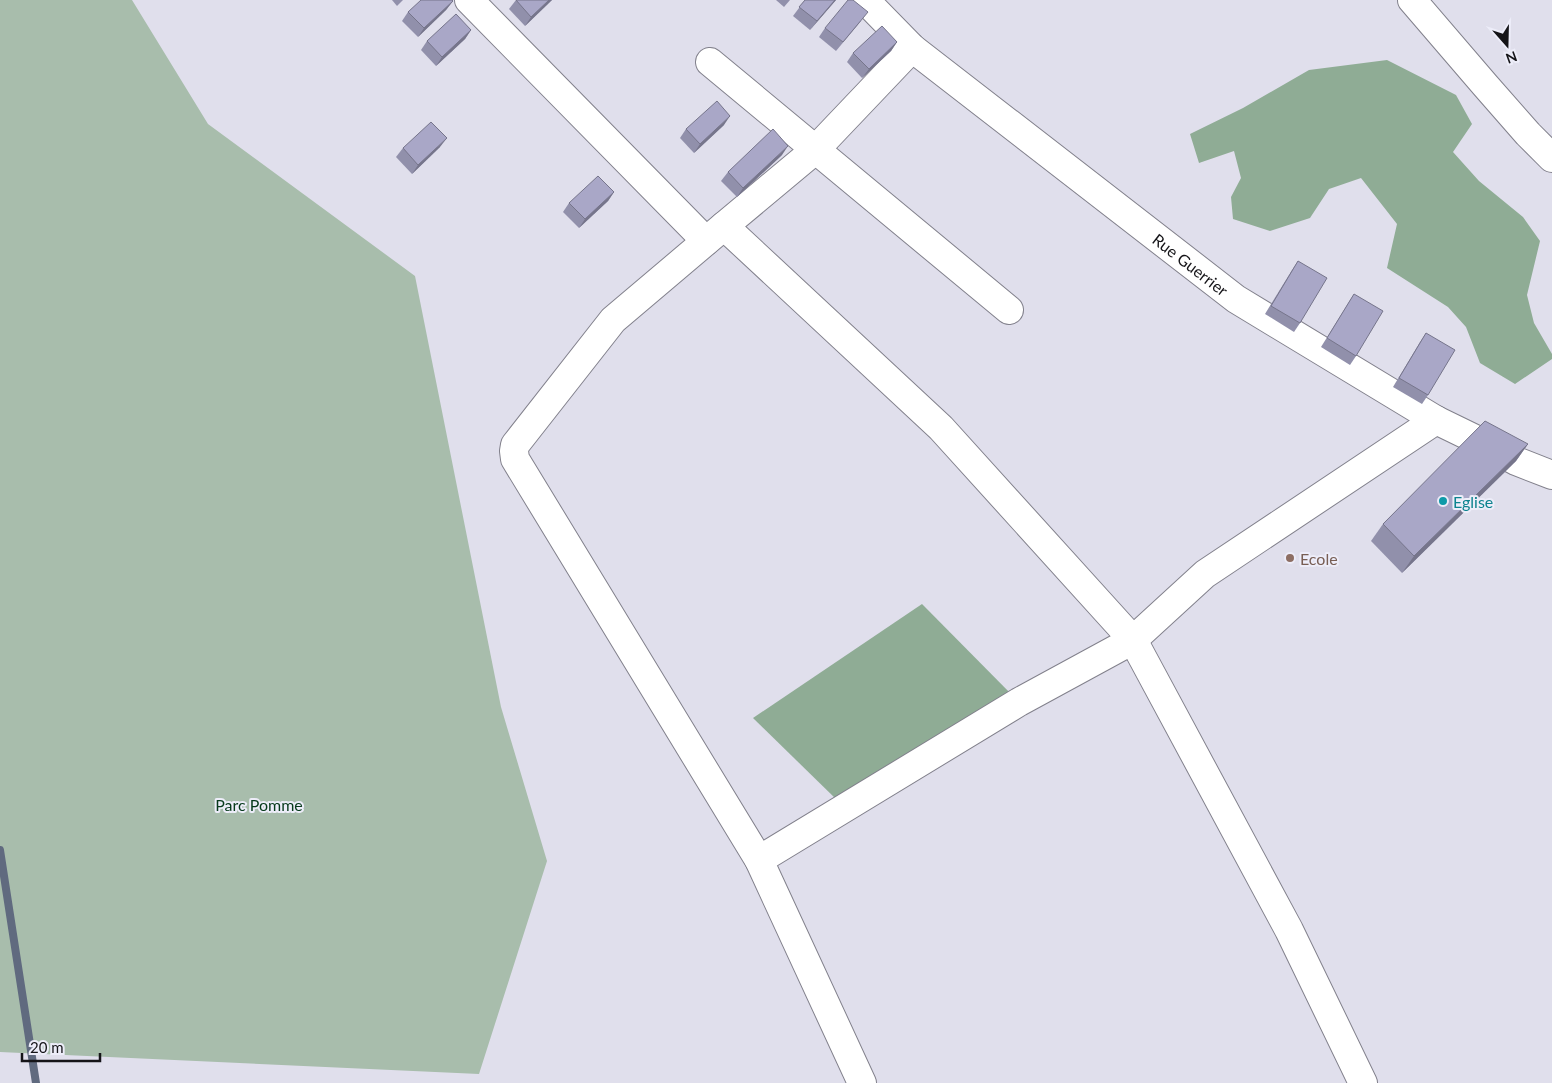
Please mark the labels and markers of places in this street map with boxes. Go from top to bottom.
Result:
place label: Eglise [1453,492,1493,511]
marker: Eglise [1437,495,1449,507]
place label: Ecole [1300,549,1338,568]
marker: Ecole [1284,552,1296,564]

